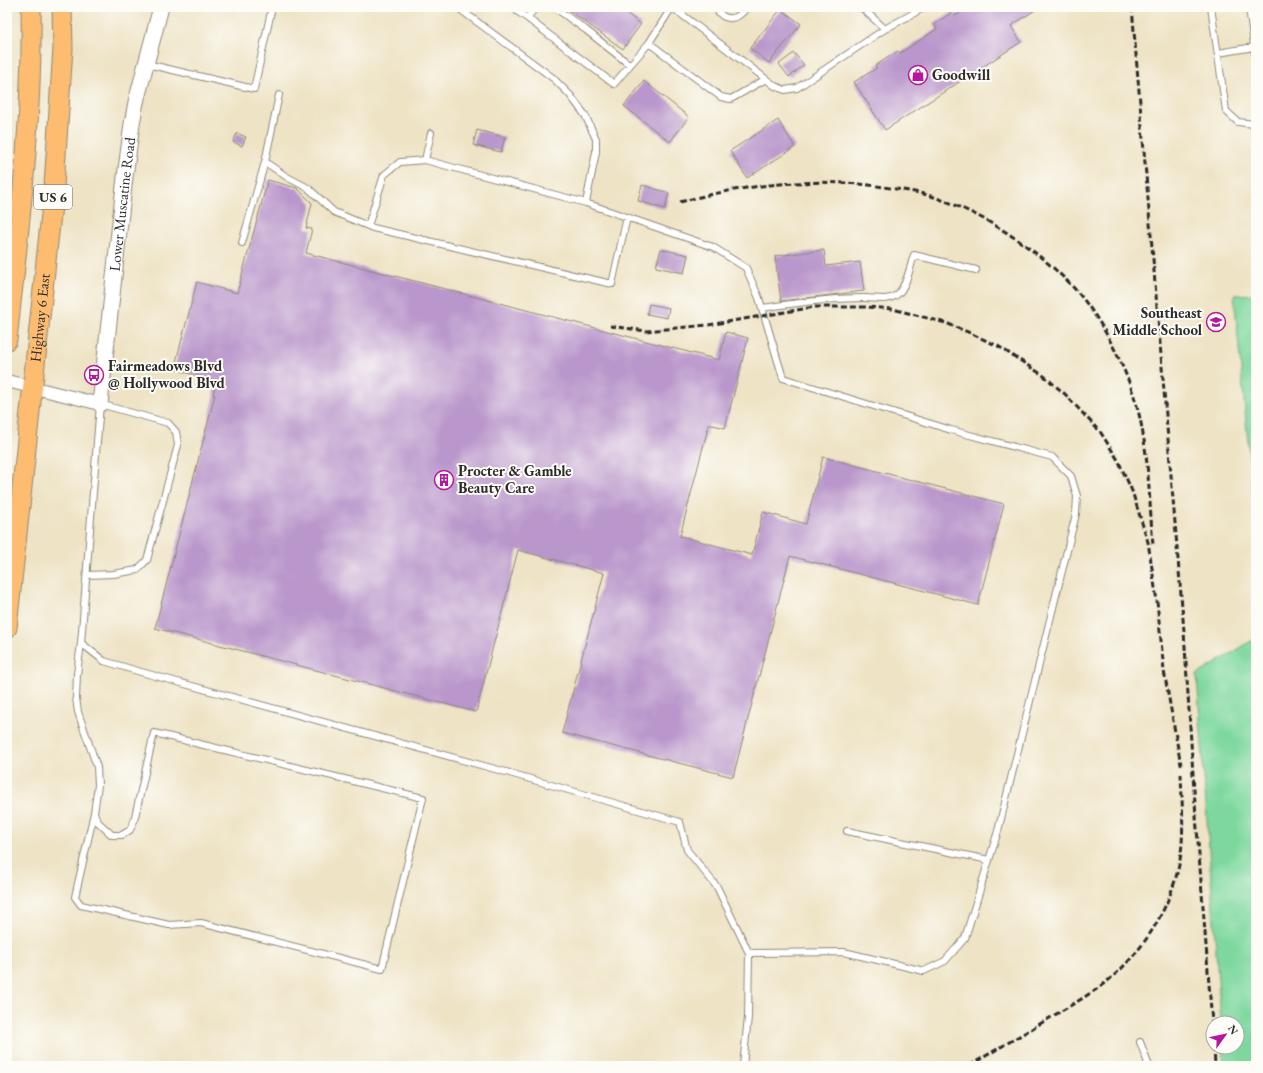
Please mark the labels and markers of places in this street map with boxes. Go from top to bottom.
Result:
shop icon: Goodwill [907,64,929,86]
place label: Goodwill [932,65,991,84]
place label: Southeast Middle School [1112,303,1203,339]
school or university icon: Southeast Middle School [1205,311,1227,333]
place label: Fairmeadows Blvd @ Hollywood Blvd [108,356,226,392]
bus stop icon: Fairmeadows Blvd @ Hollywood Blvd [83,364,105,386]
place label: Procter & Gamble Beauty Care [458,461,572,497]
building icon: Procter & Gamble Beauty Care [433,469,455,491]

